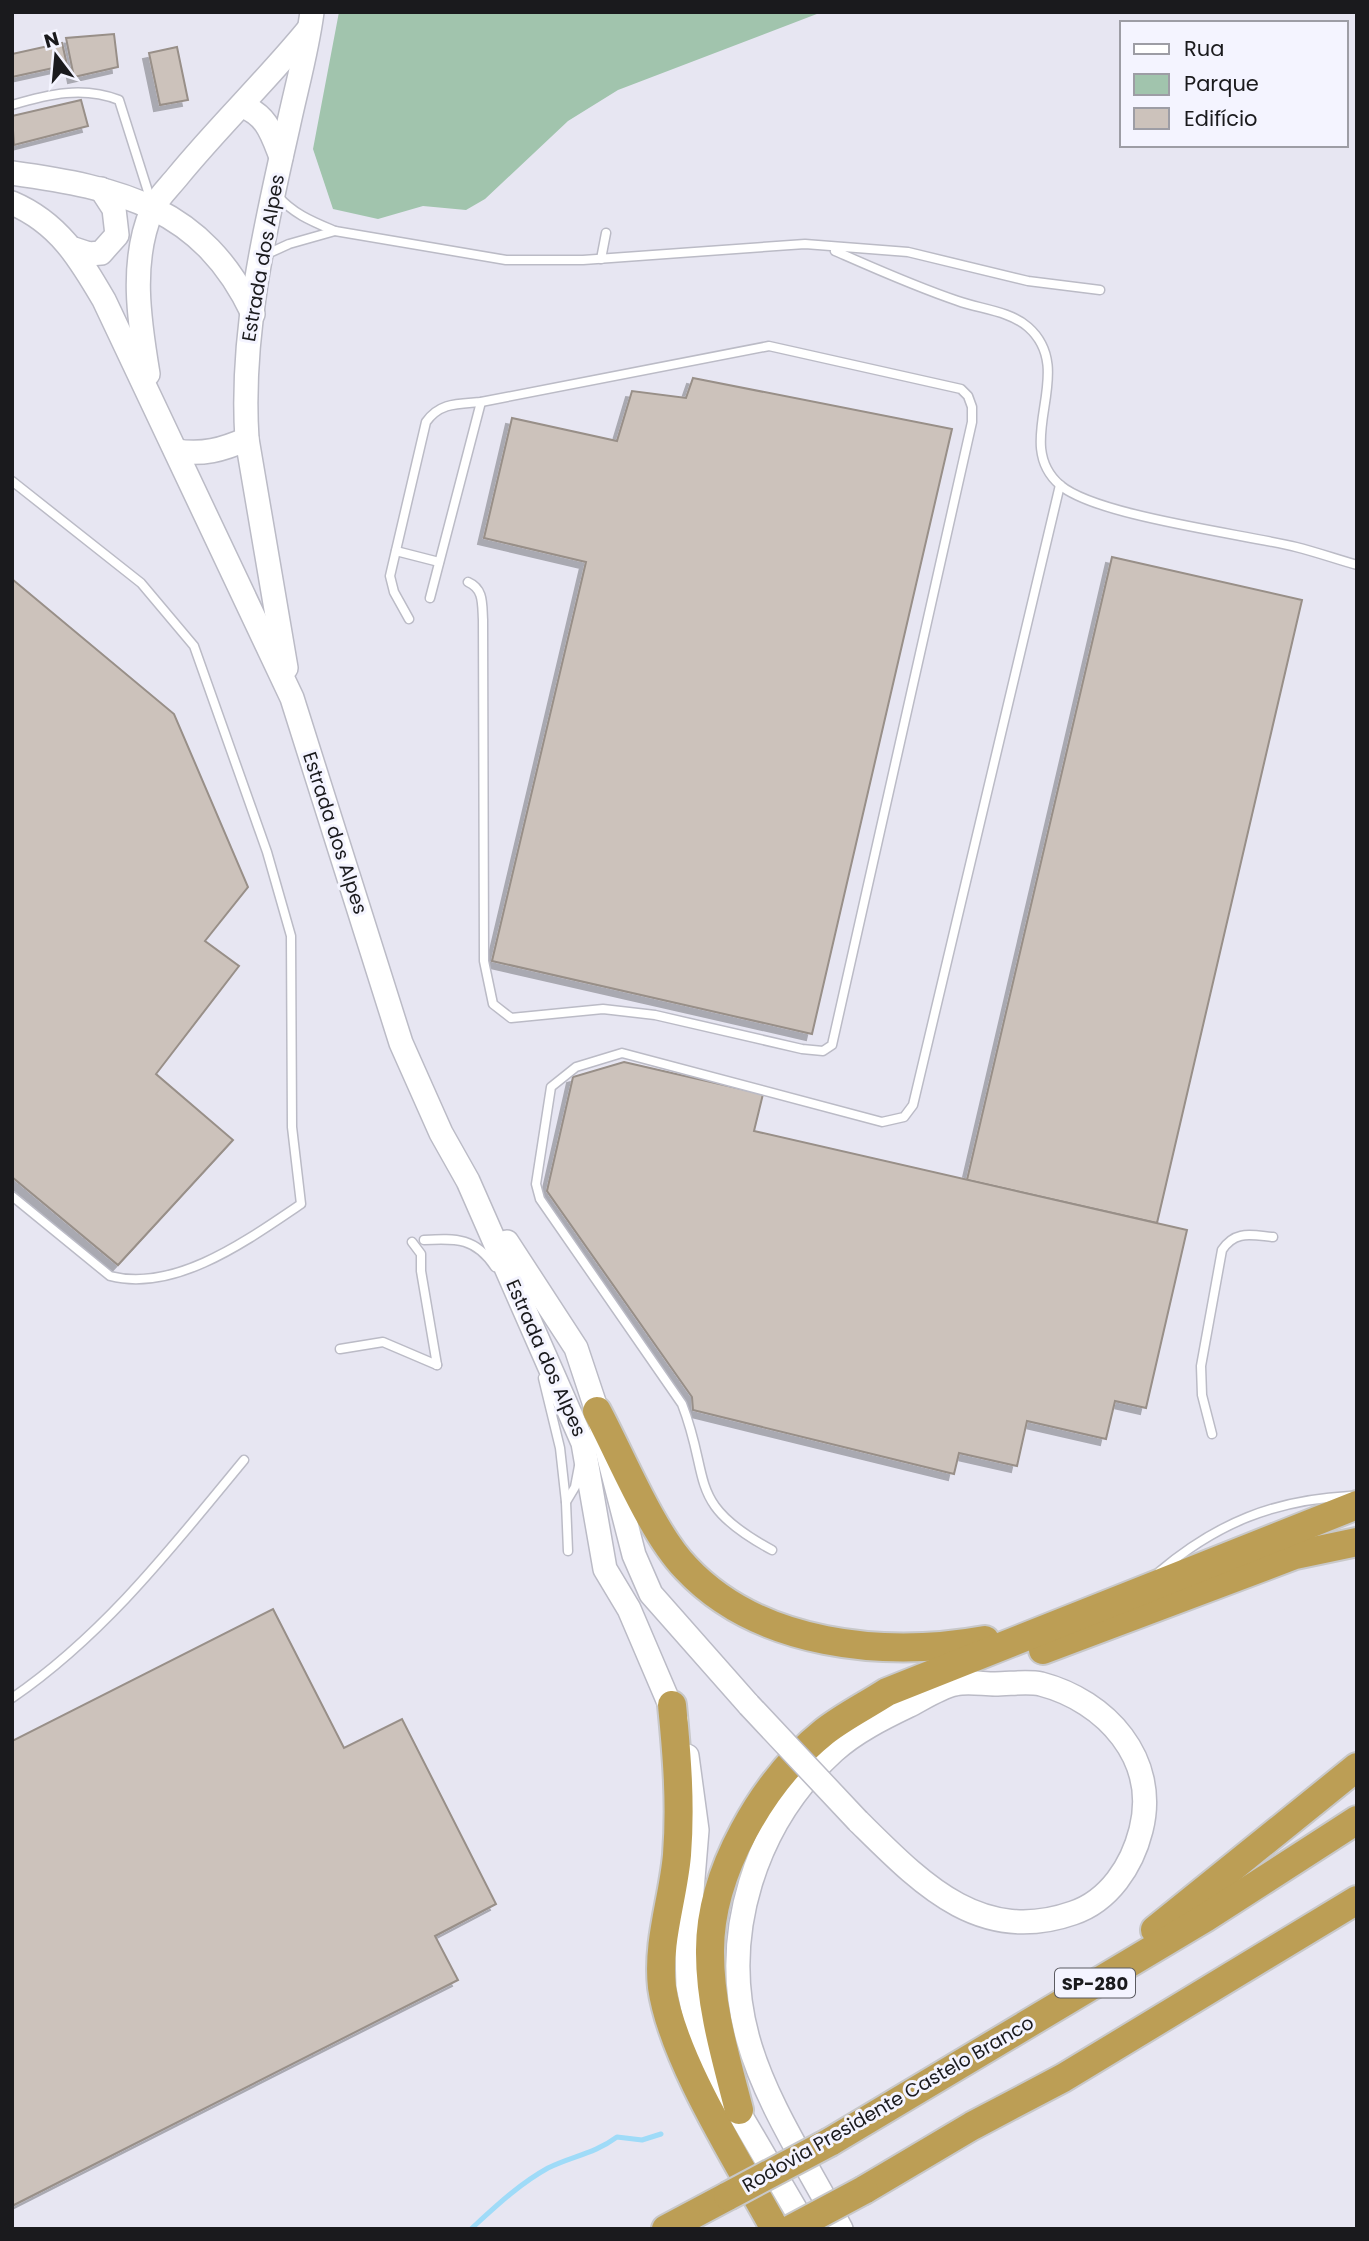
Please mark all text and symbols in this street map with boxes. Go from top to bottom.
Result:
north arrow [21,21,91,91]
legend [1120,21,1348,147]
text: N [41,25,62,55]
text: Rua [1184,34,1224,63]
text: Parque [1184,69,1259,98]
text: Edifício [1184,104,1258,133]
street label: Estrada dos Alpes [235,172,291,344]
street label: Estrada dos Alpes [296,748,374,918]
street label: Estrada dos Alpes [499,1275,593,1441]
road number: SP-280 [1055,1968,1135,1997]
street label: Rodovia Presidente Castelo Branco [737,2009,1039,2199]

